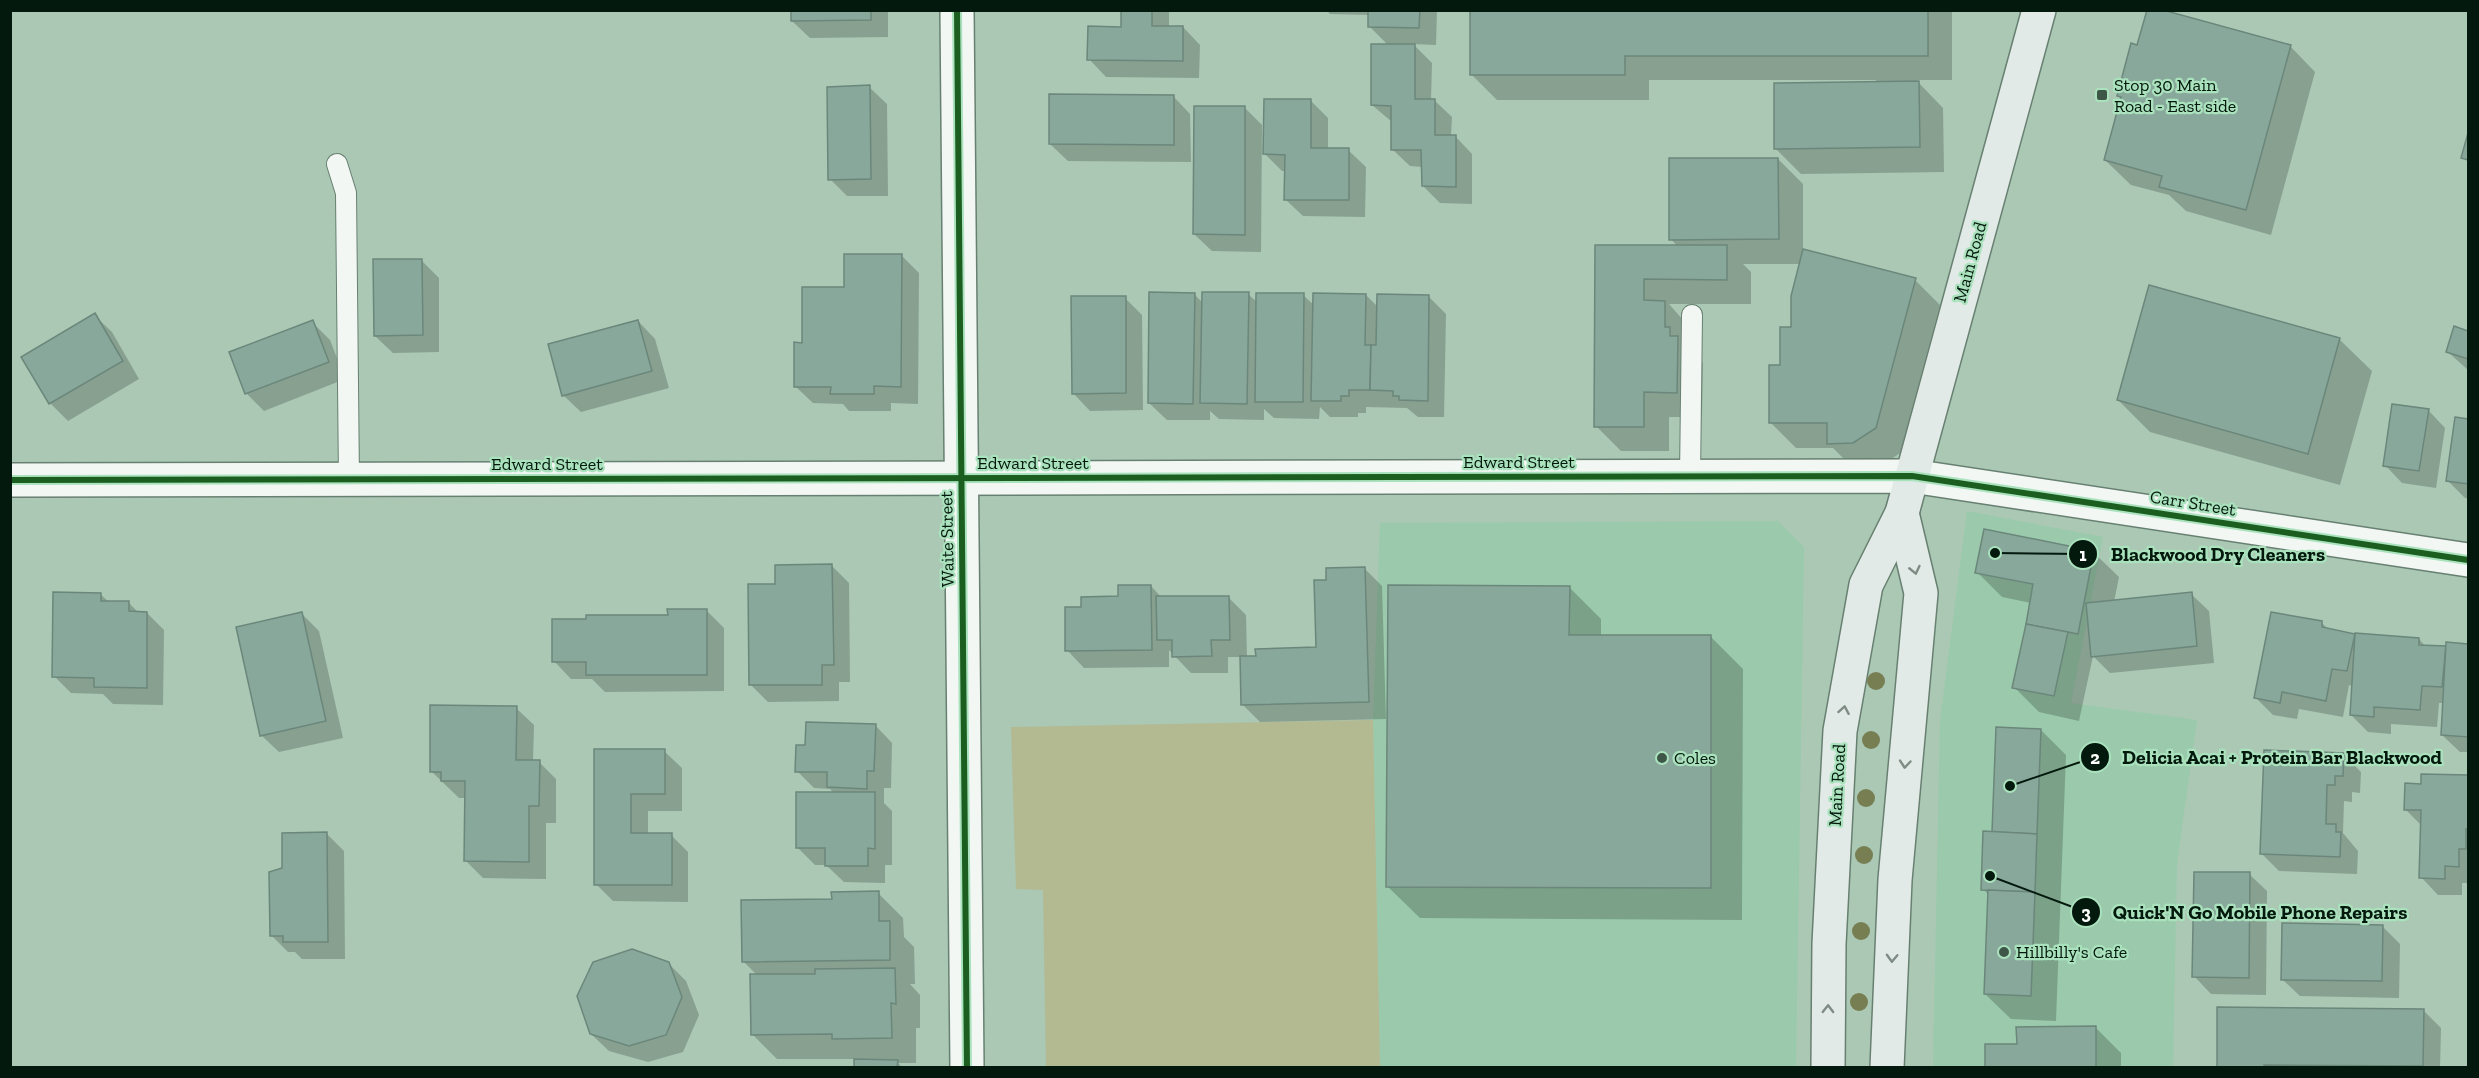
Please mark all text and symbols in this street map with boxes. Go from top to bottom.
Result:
place label: Stop 30 Main Road - East side [2114,74,2236,117]
marker: Stop 30 Main Road - East side [2095,88,2109,102]
street label: Main Road [1949,219,1991,305]
street label: Edward Street [1463,451,1575,473]
street label: Edward Street [977,452,1089,474]
street label: Edward Street [491,453,603,475]
street label: Carr Street [2148,485,2238,521]
street label: Waite Street [935,490,959,587]
callout: Blackwood Dry Cleaners [2068,535,2337,573]
text: Blackwood Dry Cleaners [2111,542,2325,566]
text: 1 [2079,544,2087,566]
one-way arrow [1908,565,1921,575]
one-way arrow [1837,705,1850,715]
callout: Delicia Acai + Protein Bar Blackwood [2080,738,2454,776]
street label: Main Road [1824,743,1850,827]
text: Delicia Acai + Protein Bar Blackwood [2122,745,2442,769]
place label: Coles [1674,747,1716,769]
text: 2 [2090,747,2100,769]
marker: Coles [1655,751,1669,765]
one-way arrow [1899,759,1912,769]
callout: Quick'N Go Mobile Phone Repairs [2071,893,2420,931]
text: Quick'N Go Mobile Phone Repairs [2113,900,2407,924]
text: 3 [2081,902,2091,924]
place label: Hillbilly's Cafe [2016,941,2127,963]
marker: Hillbilly's Cafe [1997,945,2011,959]
one-way arrow [1885,954,1898,963]
one-way arrow [1822,1005,1834,1014]

